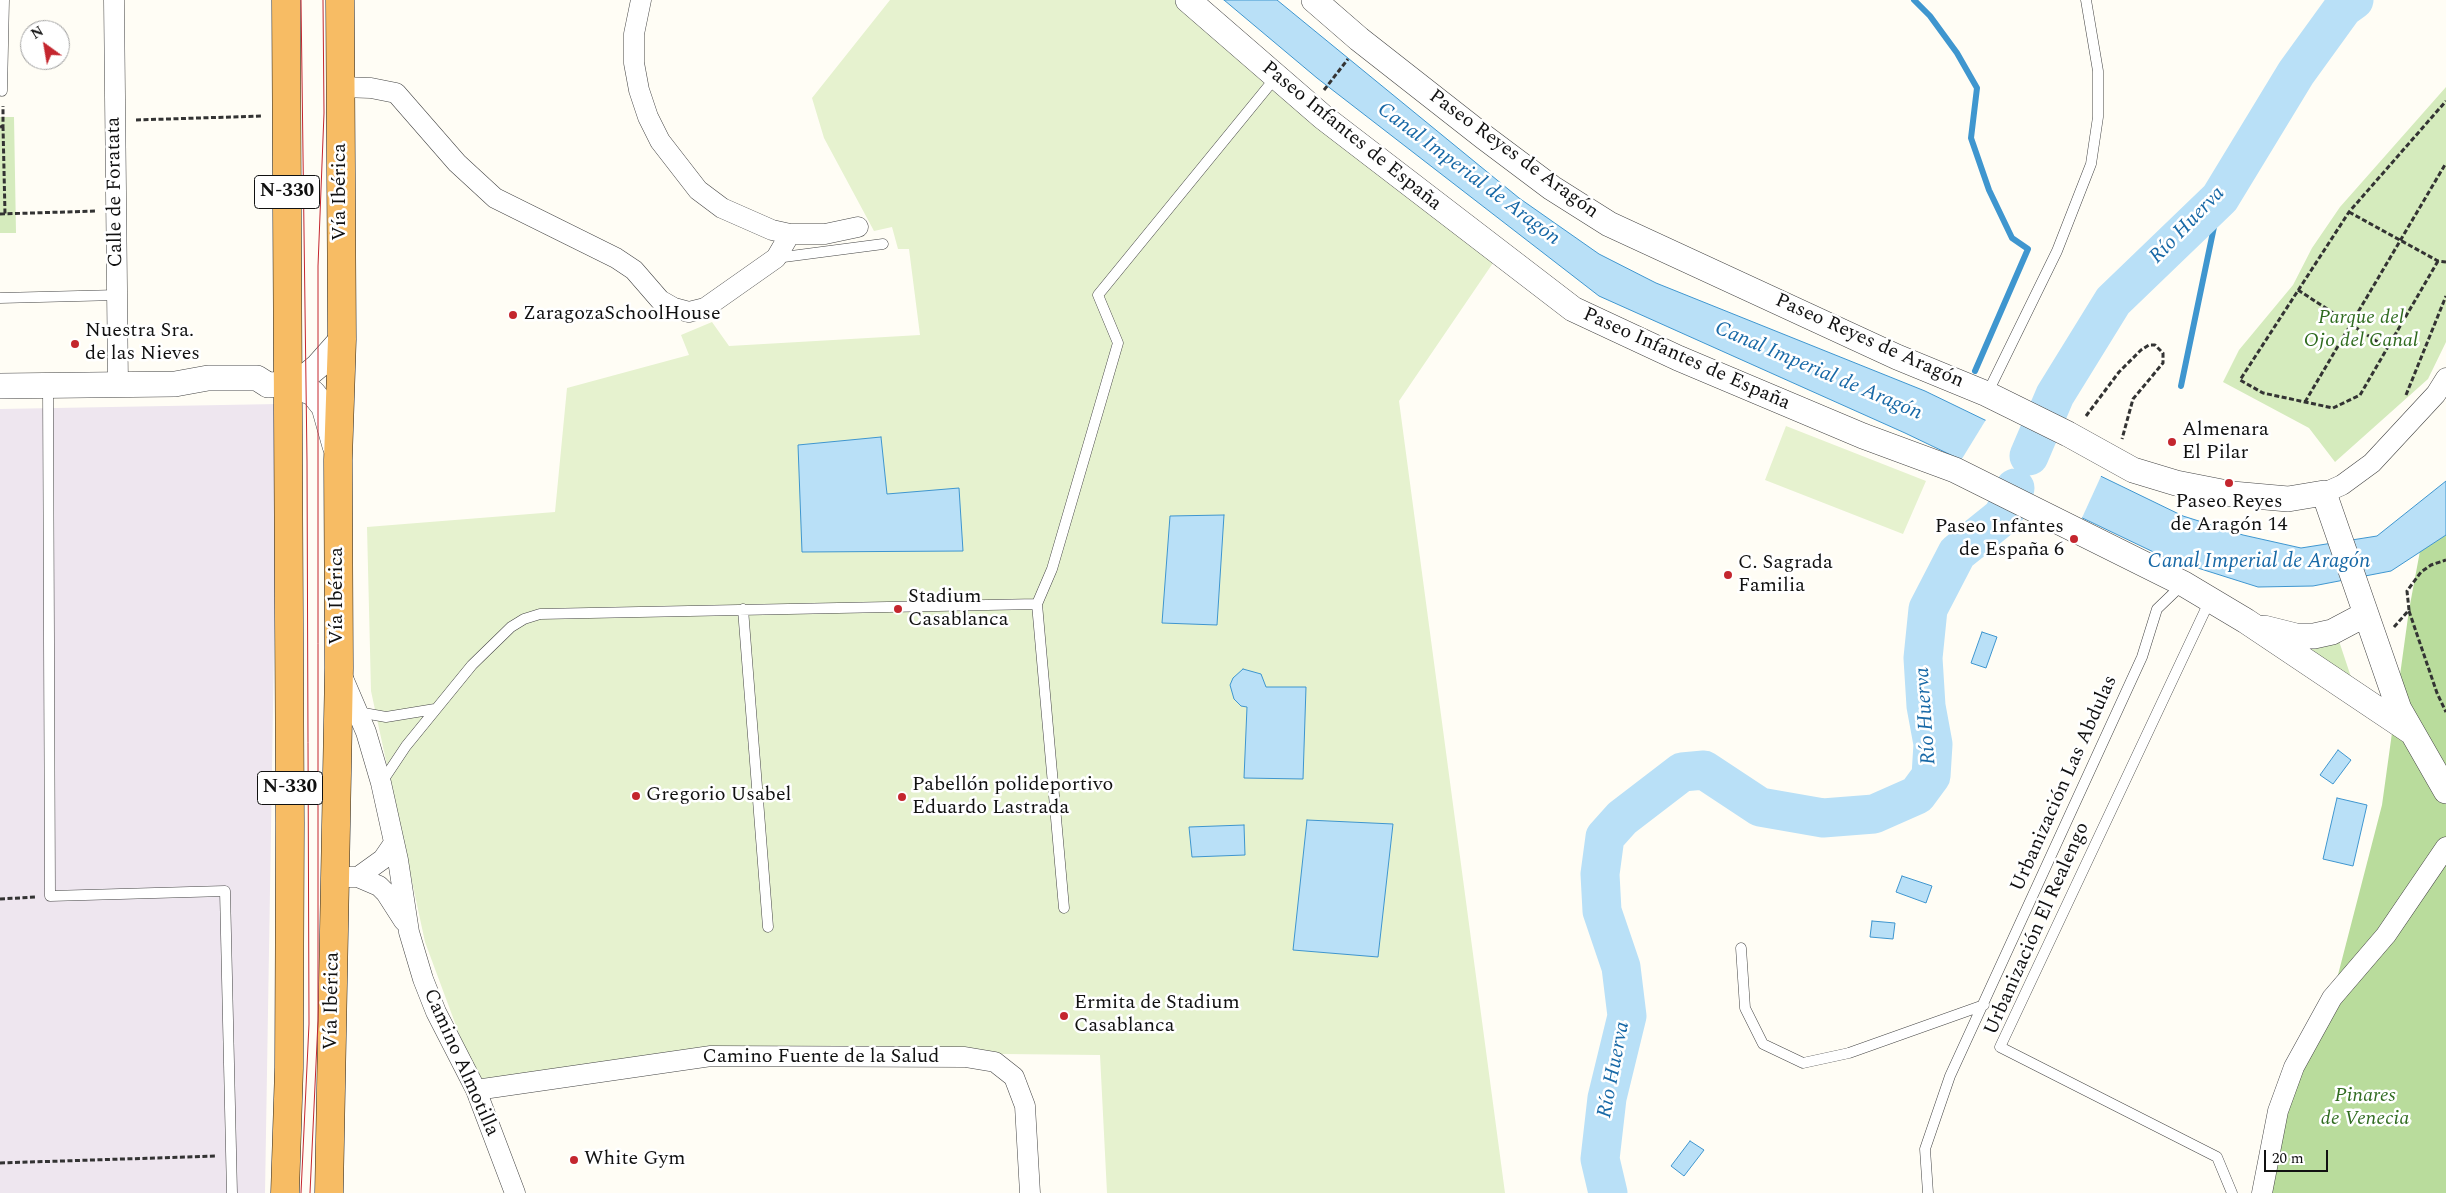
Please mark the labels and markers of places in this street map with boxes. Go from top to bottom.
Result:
place label: ZaragozaSchoolHouse [523,303,721,327]
marker: ZaragozaSchoolHouse [507,309,519,321]
place label: Nuestra Sra. de las Nieves [85,320,200,367]
marker: Nuestra Sra. de las Nieves [69,338,81,350]
place label: Almenara El Pilar [2182,419,2269,466]
marker: Almenara El Pilar [2166,436,2178,448]
marker: Paseo Reyes de Aragón 14 [2223,477,2235,489]
place label: Paseo Reyes de Aragón 14 [2171,491,2287,538]
place label: Paseo Infantes de España 6 [1935,516,2064,563]
marker: Paseo Infantes de España 6 [2068,533,2080,545]
place label: C. Sagrada Familia [1738,552,1833,599]
marker: C. Sagrada Familia [1722,569,1734,581]
place label: Stadium Casablanca [908,586,1008,633]
marker: Stadium Casablanca [892,603,904,615]
place label: Pabellón polideportivo Eduardo Lastrada [912,774,1113,821]
place label: Gregorio Usabel [646,784,791,808]
marker: Gregorio Usabel [630,790,642,802]
marker: Pabellón polideportivo Eduardo Lastrada [896,791,908,803]
place label: Ermita de Stadium Casablanca [1074,992,1240,1039]
marker: Ermita de Stadium Casablanca [1058,1010,1070,1022]
place label: White Gym [584,1148,685,1172]
marker: White Gym [568,1154,580,1166]

